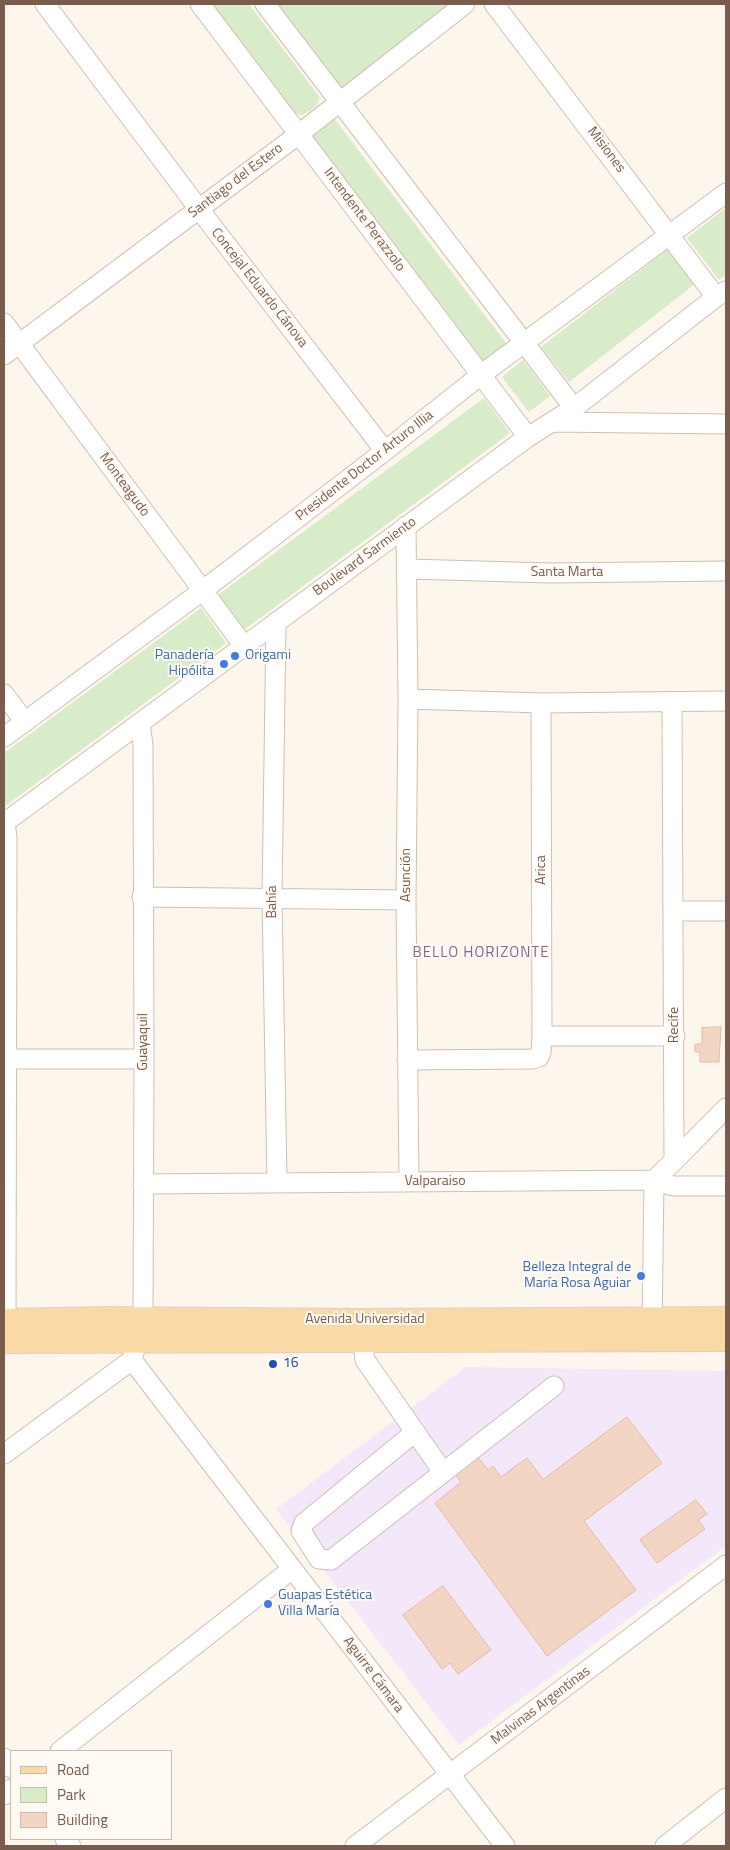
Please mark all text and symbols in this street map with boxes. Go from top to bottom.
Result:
street label: Misiones [583,124,629,176]
street label: Santiago del Estero [185,140,287,222]
street label: Intendente Perazzolo [320,165,408,275]
street label: Concejal Eduardo Cánova [207,225,311,351]
street label: Presidente Doctor Arturo Illia [293,407,437,525]
street label: Monteagudo [95,450,153,520]
street label: Boulevard Sarmiento [310,514,420,600]
street label: Santa Marta [531,565,603,581]
place label: Panadería Hipólita [155,648,214,680]
place label: Origami [245,648,291,664]
marker: Origami [229,650,241,662]
marker: Panadería Hipólita [218,658,230,670]
street label: Asunción [399,848,415,902]
street label: Arica [534,855,550,885]
street label: Bahía [265,885,281,919]
district label: BELLO HORIZONTE [411,944,551,962]
street label: Recife [667,1007,683,1043]
street label: Guayaquil [136,1013,152,1071]
street label: Valparaiso [404,1174,466,1190]
place label: Belleza Integral de María Rosa Aguiar [523,1260,631,1292]
marker: Belleza Integral de María Rosa Aguiar [635,1270,647,1282]
street label: Avenida Universidad [305,1312,425,1328]
place label: 16 [283,1356,299,1372]
marker: 16 [267,1358,279,1370]
place label: Guapas Estética Villa María [278,1588,372,1620]
marker: Guapas Estética Villa María [262,1598,274,1610]
street label: Aguirre Cámara [339,1634,407,1716]
street label: Malvinas Argentinas [488,1663,594,1749]
legend [10,1750,172,1840]
text: Road [57,1758,89,1781]
text: Park [57,1783,86,1806]
text: Building [57,1808,108,1831]

